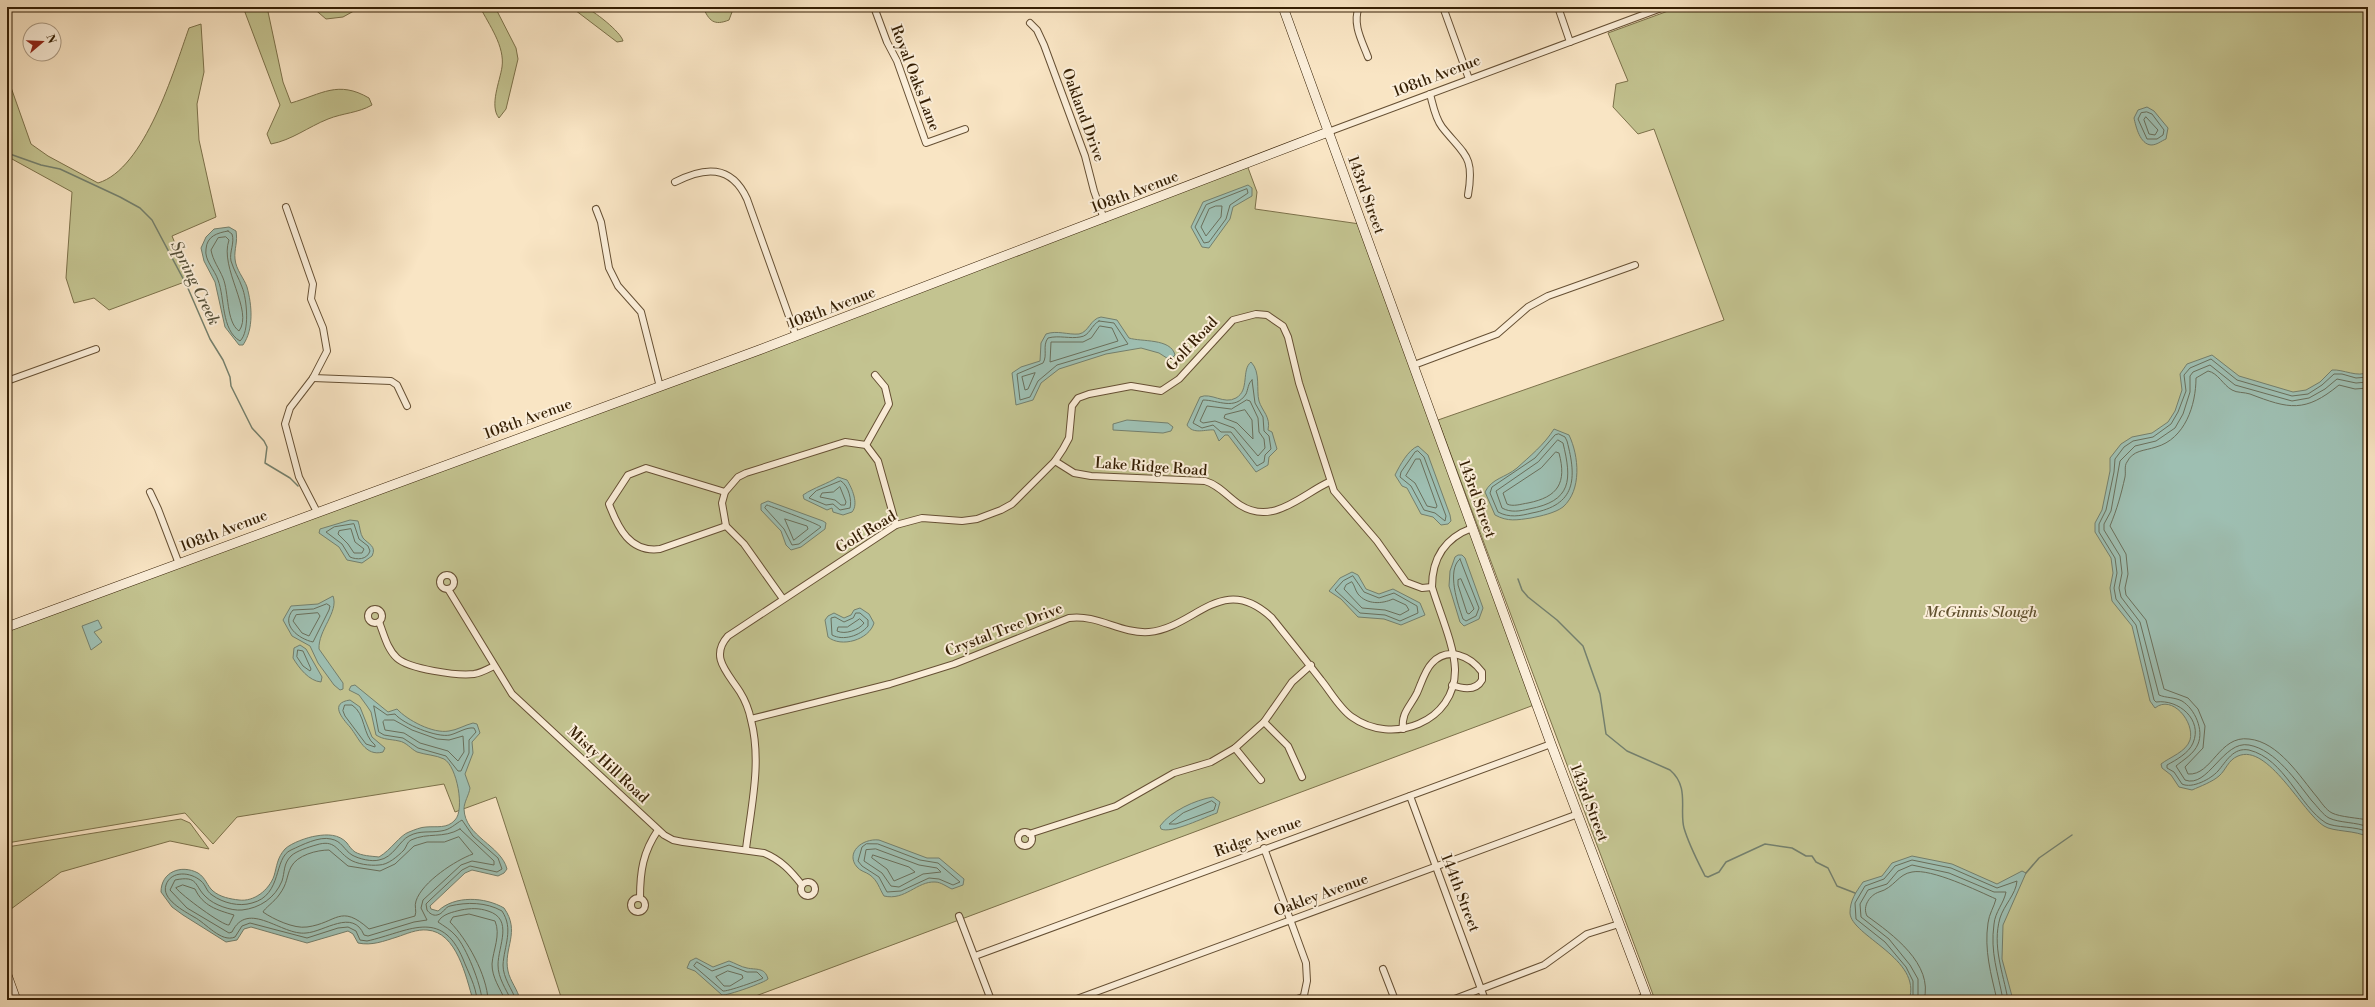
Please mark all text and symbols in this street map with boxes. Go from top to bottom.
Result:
north arrow [22,22,62,62]
street label: Royal Oaks Lane [886,22,944,134]
text: N [42,33,59,46]
street label: 108th Avenue [1391,51,1483,101]
street label: Oakland Drive [1057,66,1109,164]
street label: 143rd Street [1343,153,1389,237]
street label: 108th Avenue [1089,167,1181,217]
water label: Spring Creek [166,237,224,329]
street label: 108th Avenue [786,283,878,333]
street label: Golf Road [1162,313,1222,375]
street label: 108th Avenue [481,394,575,444]
street label: Lake Ridge Road [1094,454,1208,480]
street label: 143rd Street [1454,457,1500,541]
street label: 108th Avenue [178,506,270,556]
street label: Golf Road [832,506,900,557]
street label: Crystal Tree Drive [942,599,1066,661]
park label: McGinnis Slough [1925,603,2038,622]
street label: Misty Hill Road [563,722,653,808]
street label: 143rd Street [1565,761,1613,845]
street label: Ridge Avenue [1212,812,1304,862]
street label: 144th Street [1436,851,1484,935]
street label: Oakley Avenue [1271,869,1371,921]

